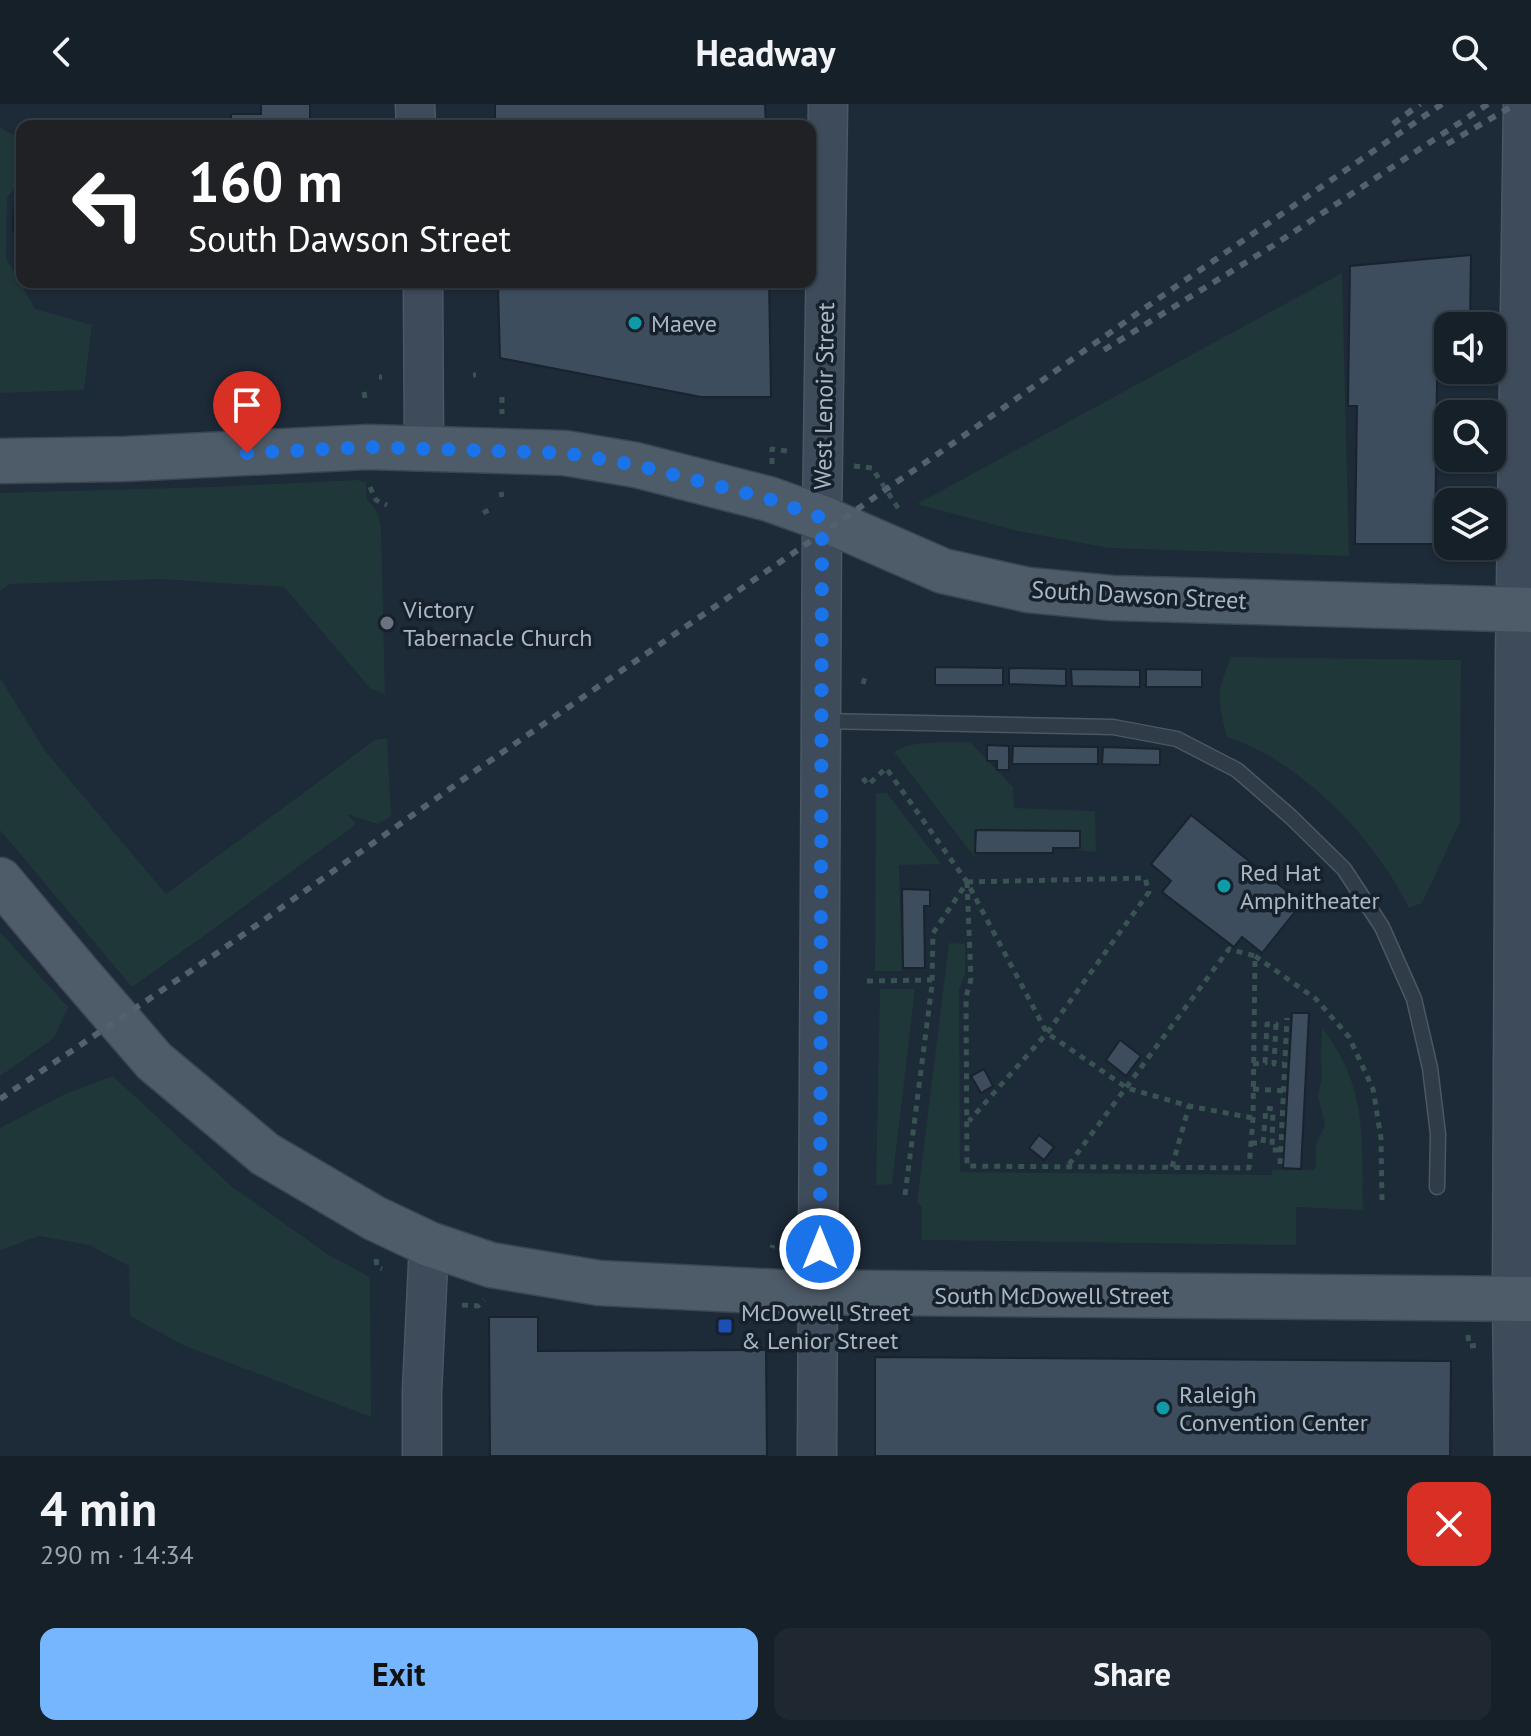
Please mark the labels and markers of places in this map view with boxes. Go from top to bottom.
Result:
place label: Maeve [651,308,717,339]
marker: Maeve [626,314,644,332]
pin [213,371,281,453]
place label: Victory Tabernacle Church [402,594,592,653]
marker: Victory Tabernacle Church [378,614,396,632]
place label: Red Hat Amphitheater [1240,857,1380,916]
marker: Red Hat Amphitheater [1215,877,1233,895]
place label: McDowell Street & Lenior Street [741,1297,910,1356]
marker: McDowell Street & Lenior Street [716,1317,734,1335]
place label: Raleigh Convention Center [1179,1379,1368,1438]
marker: Raleigh Convention Center [1154,1399,1172,1417]

